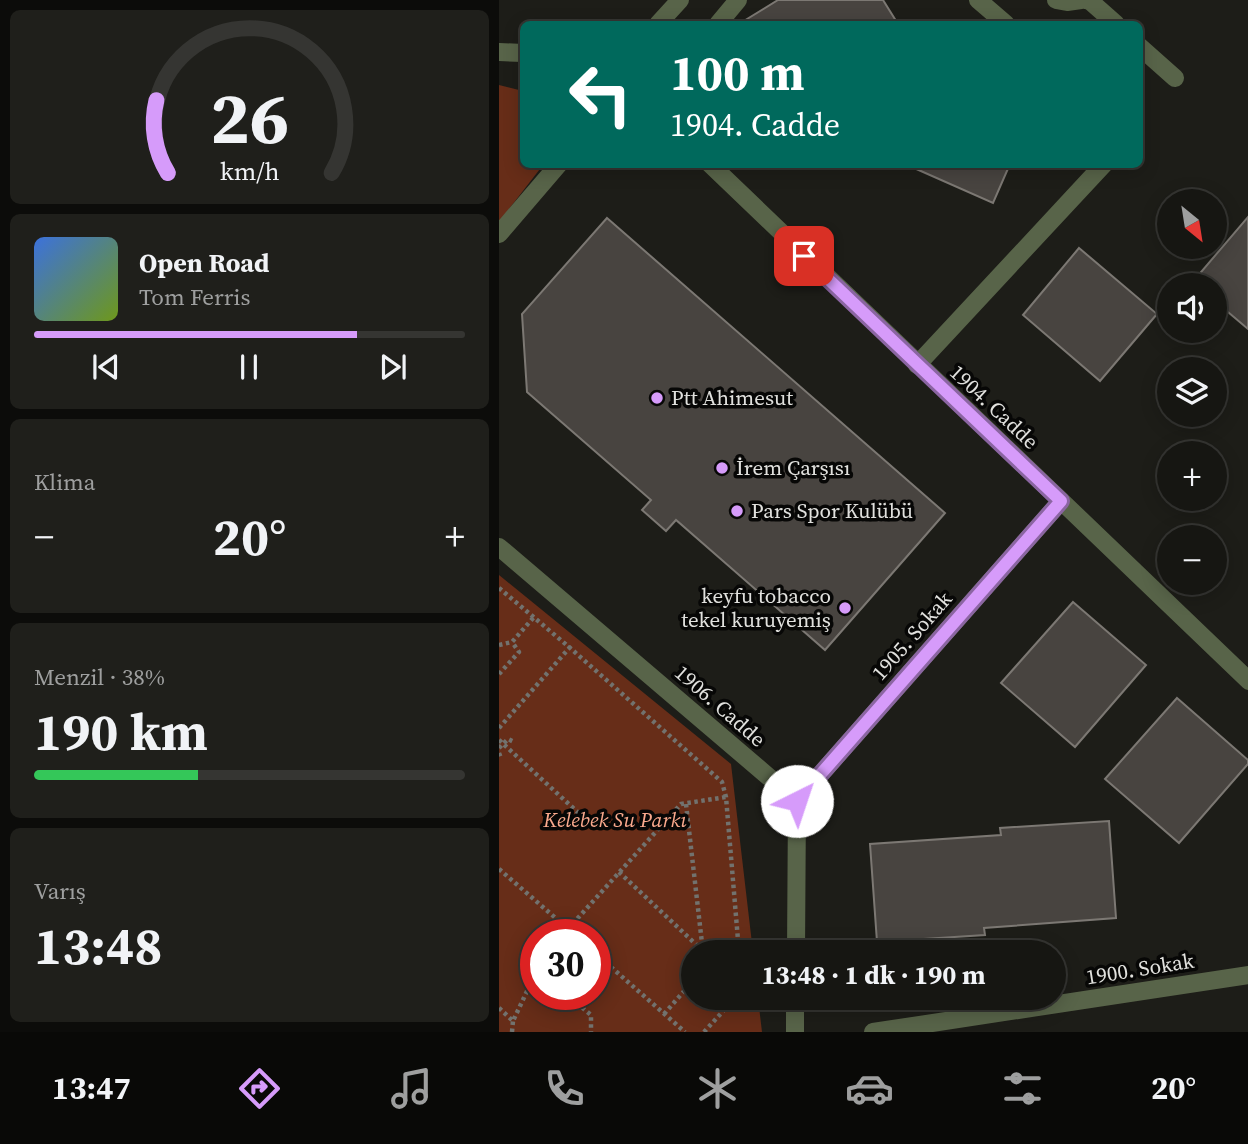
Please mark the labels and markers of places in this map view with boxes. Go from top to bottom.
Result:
pin [774,226,834,286]
place label: Ptt Ahimesut [671,383,793,412]
marker: Ptt Ahimesut [649,390,665,406]
place label: İrem Çarşısı [736,453,850,482]
marker: İrem Çarşısı [714,460,730,476]
place label: Pars Spor Kulübü [751,496,913,525]
marker: Pars Spor Kulübü [729,503,745,519]
place label: keyfu tobacco tekel kuruyemiş [681,581,831,634]
marker: keyfu tobacco tekel kuruyemiş [837,600,853,616]

